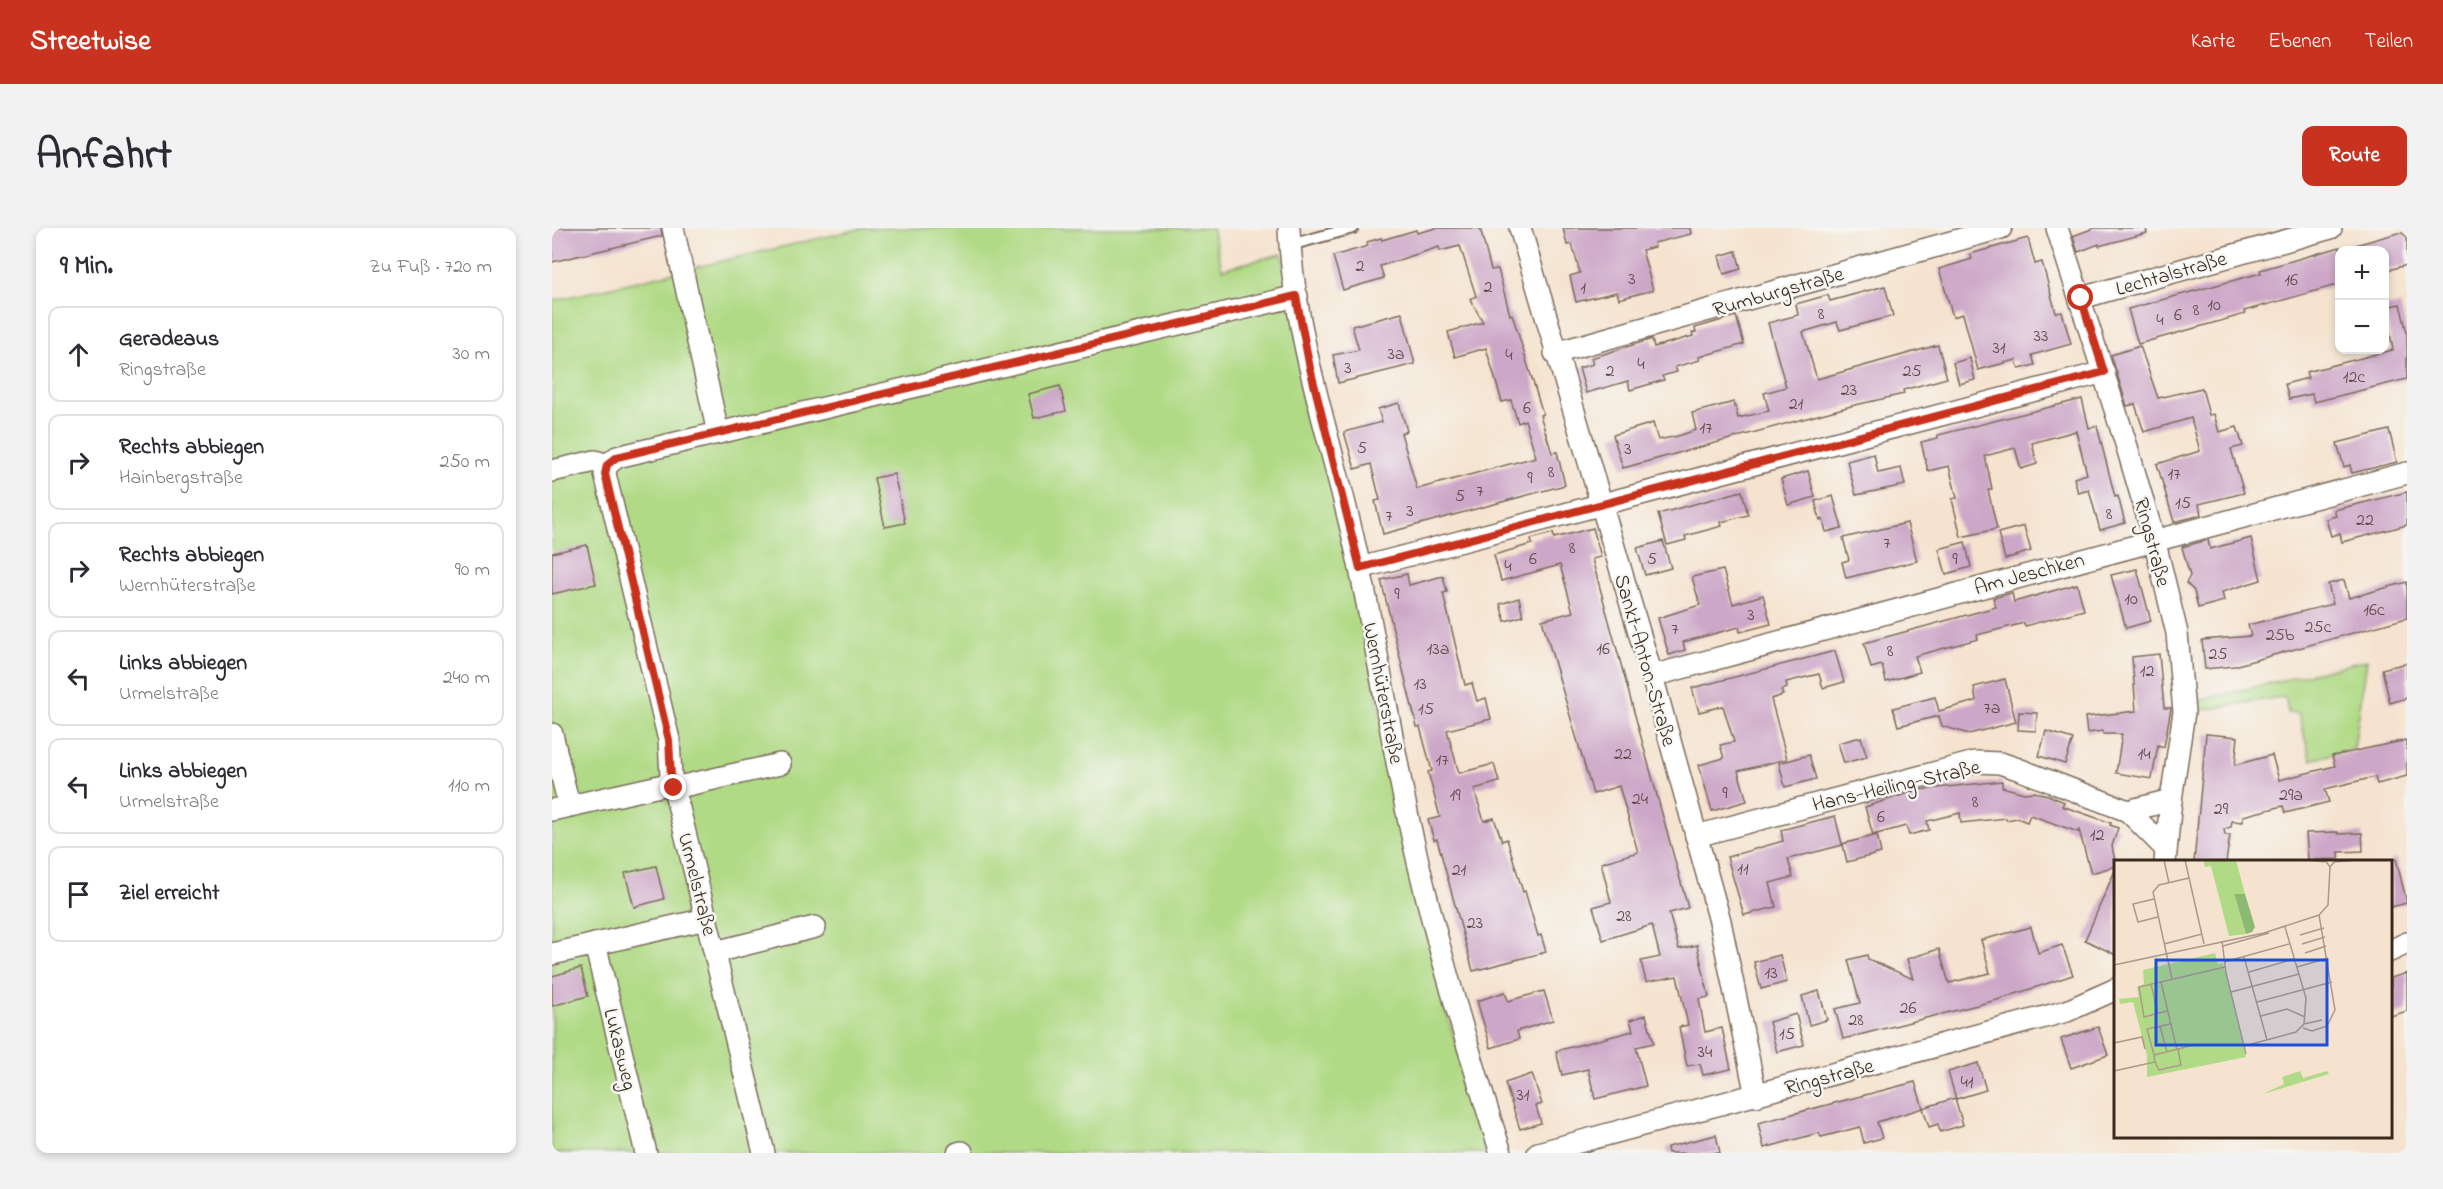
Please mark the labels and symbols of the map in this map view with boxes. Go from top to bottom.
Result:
street label: Lechtalstraße [2112,245,2231,305]
house number: 2 [1356,254,1365,280]
street label: Rumburgstraße [1710,260,1849,328]
house number: 3 [1628,267,1636,293]
house number: 16 [2284,268,2298,294]
house number: 2 [1484,275,1493,301]
house number: 1 [1580,276,1586,302]
route start [2067,284,2093,310]
house number: 10 [2207,293,2221,319]
house number: 8 [2193,298,2200,324]
house number: 8 [1818,302,1825,328]
house number: 6 [2174,303,2182,329]
house number: 4 [2156,308,2164,334]
house number: 33 [2034,324,2048,350]
house number: 31 [1992,336,2006,362]
house number: 3a [1387,342,1405,368]
house number: 4 [1505,343,1513,369]
house number: 4 [1637,352,1645,378]
house number: 3 [1344,356,1352,382]
house number: 2 [1606,359,1615,385]
house number: 25 [1902,359,1922,385]
house number: 12c [2343,365,2365,391]
house number: 23 [1841,378,1857,404]
house number: 21 [1789,392,1804,418]
house number: 6 [1523,396,1531,422]
house number: 17 [1699,416,1713,442]
house number: 5 [1357,436,1367,462]
house number: 3 [1624,437,1632,463]
house number: 8 [1548,460,1555,486]
house number: 17 [2167,462,2181,488]
house number: 9 [1527,466,1533,492]
house number: 7 [1476,479,1484,505]
house number: 5 [1455,484,1465,510]
house number: 15 [2175,491,2191,517]
street label: Ringstraße [2123,495,2178,592]
house number: 3 [1406,499,1414,525]
house number: 8 [2106,502,2113,528]
house number: 7 [1385,504,1393,530]
house number: 22 [2356,508,2374,534]
house number: 7 [1883,531,1891,557]
house number: 8 [1569,536,1576,562]
street label: Am Jeschken [1971,546,2088,604]
house number: 6 [1529,547,1537,573]
house number: 5 [1647,547,1657,573]
house number: 9 [1952,547,1958,573]
house number: 4 [1504,554,1512,580]
street label: Sankt-Anton-Straße [1605,571,1683,751]
house number: 9 [1394,582,1400,608]
house number: 10 [2124,587,2138,613]
house number: 16c [2363,598,2385,624]
house number: 3 [1747,603,1755,629]
house number: 25c [2304,615,2332,641]
house number: 7 [1671,617,1679,643]
street label: Wernhüterstraße [1354,620,1411,767]
house number: 25b [2266,623,2295,649]
house number: 13a [1427,637,1449,663]
house number: 16 [1596,637,1610,663]
house number: 8 [1887,639,1894,665]
house number: 25 [2208,642,2228,668]
house number: 12 [2140,659,2154,685]
house number: 13 [1413,672,1427,698]
house number: 7a [1983,696,2001,722]
house number: 15 [1418,697,1434,723]
house number: 22 [1614,742,1632,768]
house number: 14 [2137,742,2151,768]
house number: 17 [1435,748,1449,774]
street label: Hans-Heiling-Straße [1809,753,1984,823]
route end [660,774,686,800]
house number: 9 [1722,781,1728,807]
house number: 19 [1449,783,1461,809]
house number: 29a [2279,783,2303,809]
house number: 24 [1632,787,1649,813]
house number: 8 [1972,790,1979,816]
house number: 29 [2214,797,2229,823]
house number: 6 [1877,805,1885,831]
house number: 12 [2090,823,2104,849]
street label: Urmelstraße [669,830,723,940]
house number: 11 [1737,857,1749,883]
house number: 21 [1452,858,1467,884]
inset map [2114,860,2392,1138]
house number: 28 [1616,904,1632,930]
house number: 23 [1467,911,1483,937]
house number: 13 [1764,961,1778,987]
house number: 26 [1900,996,1917,1022]
street label: Lukasweg [592,1005,644,1094]
house number: 28 [1848,1008,1864,1034]
house number: 15 [1779,1022,1795,1048]
house number: 34 [1698,1040,1713,1066]
street label: Ringstraße [1782,1051,1879,1106]
house number: 41 [1960,1070,1974,1096]
house number: 31 [1516,1083,1530,1109]

